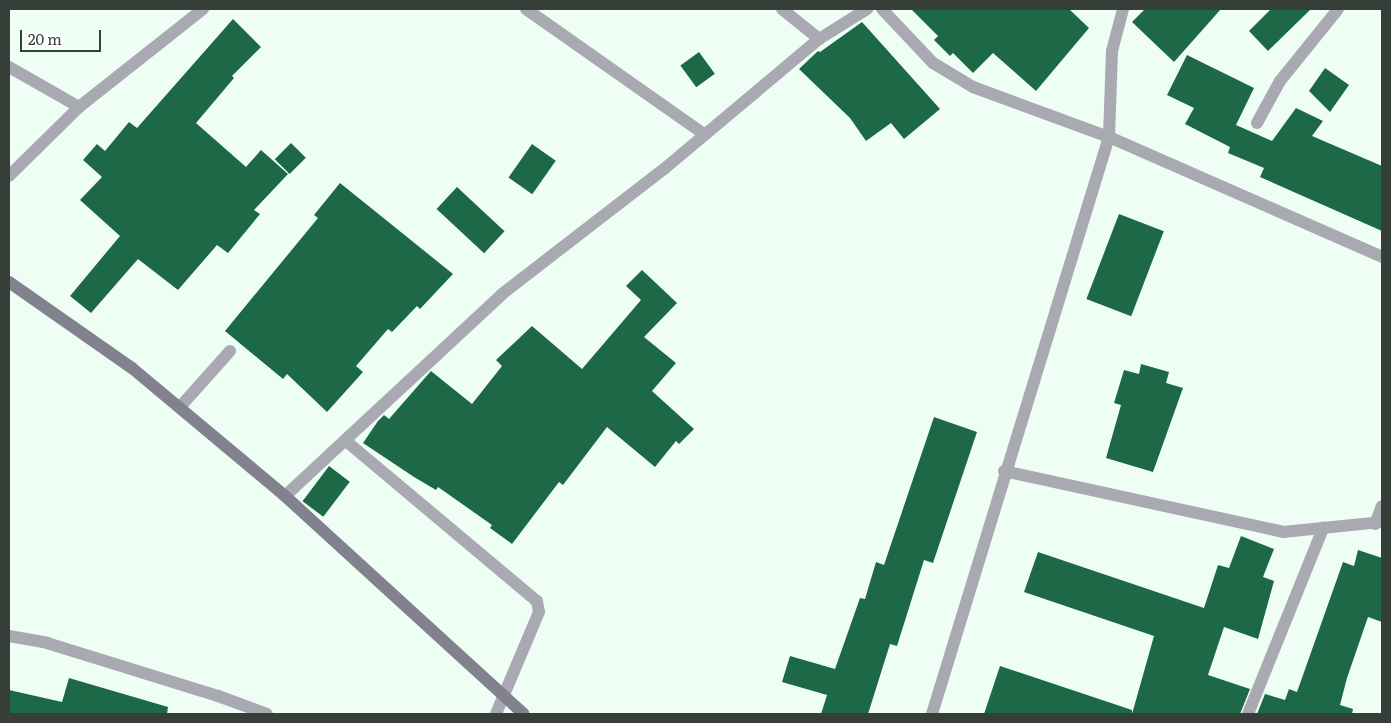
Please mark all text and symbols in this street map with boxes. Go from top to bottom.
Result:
scale bar [22,20,104,52]
text: 20 m [28,27,62,50]

